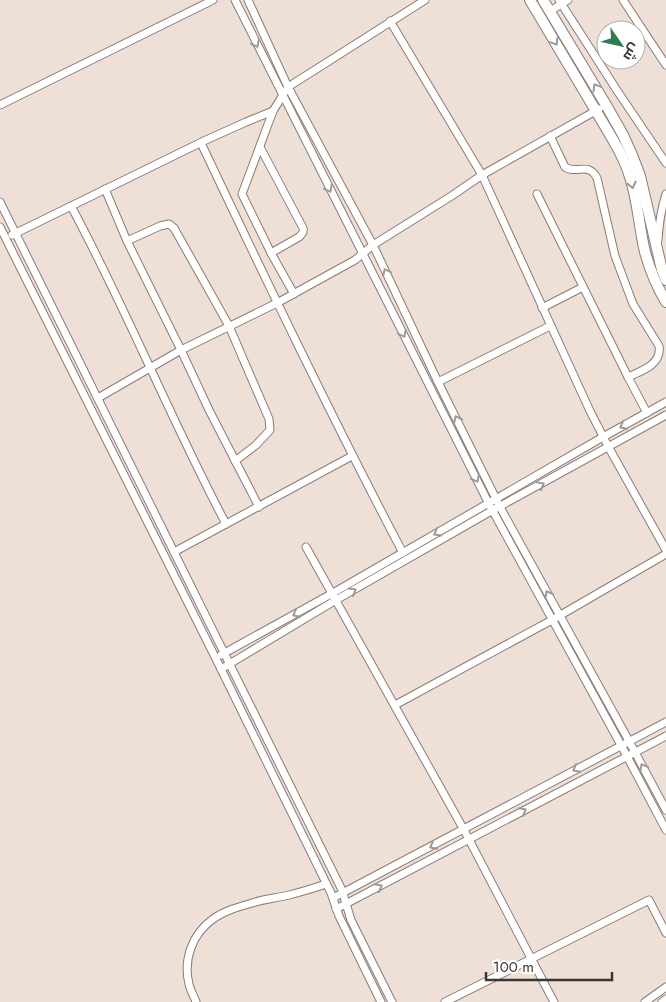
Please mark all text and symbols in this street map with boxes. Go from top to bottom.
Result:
north arrow [596,20,646,70]
one-way arrow [549,36,559,45]
one-way arrow [250,38,260,47]
text: ش [618,39,645,65]
one-way arrow [592,84,602,93]
one-way arrow [626,180,637,189]
one-way arrow [323,184,333,193]
one-way arrow [382,269,392,278]
one-way arrow [397,329,407,338]
one-way arrow [452,415,463,424]
one-way arrow [620,419,629,429]
one-way arrow [470,473,480,482]
one-way arrow [535,481,544,491]
one-way arrow [434,527,443,537]
one-way arrow [348,587,357,597]
one-way arrow [544,590,554,599]
one-way arrow [292,607,301,617]
one-way arrow [573,763,582,773]
one-way arrow [639,763,649,772]
one-way arrow [518,807,527,817]
one-way arrow [429,840,438,850]
one-way arrow [374,883,383,893]
scale bar [486,950,612,982]
text: 100 m [493,956,534,978]

